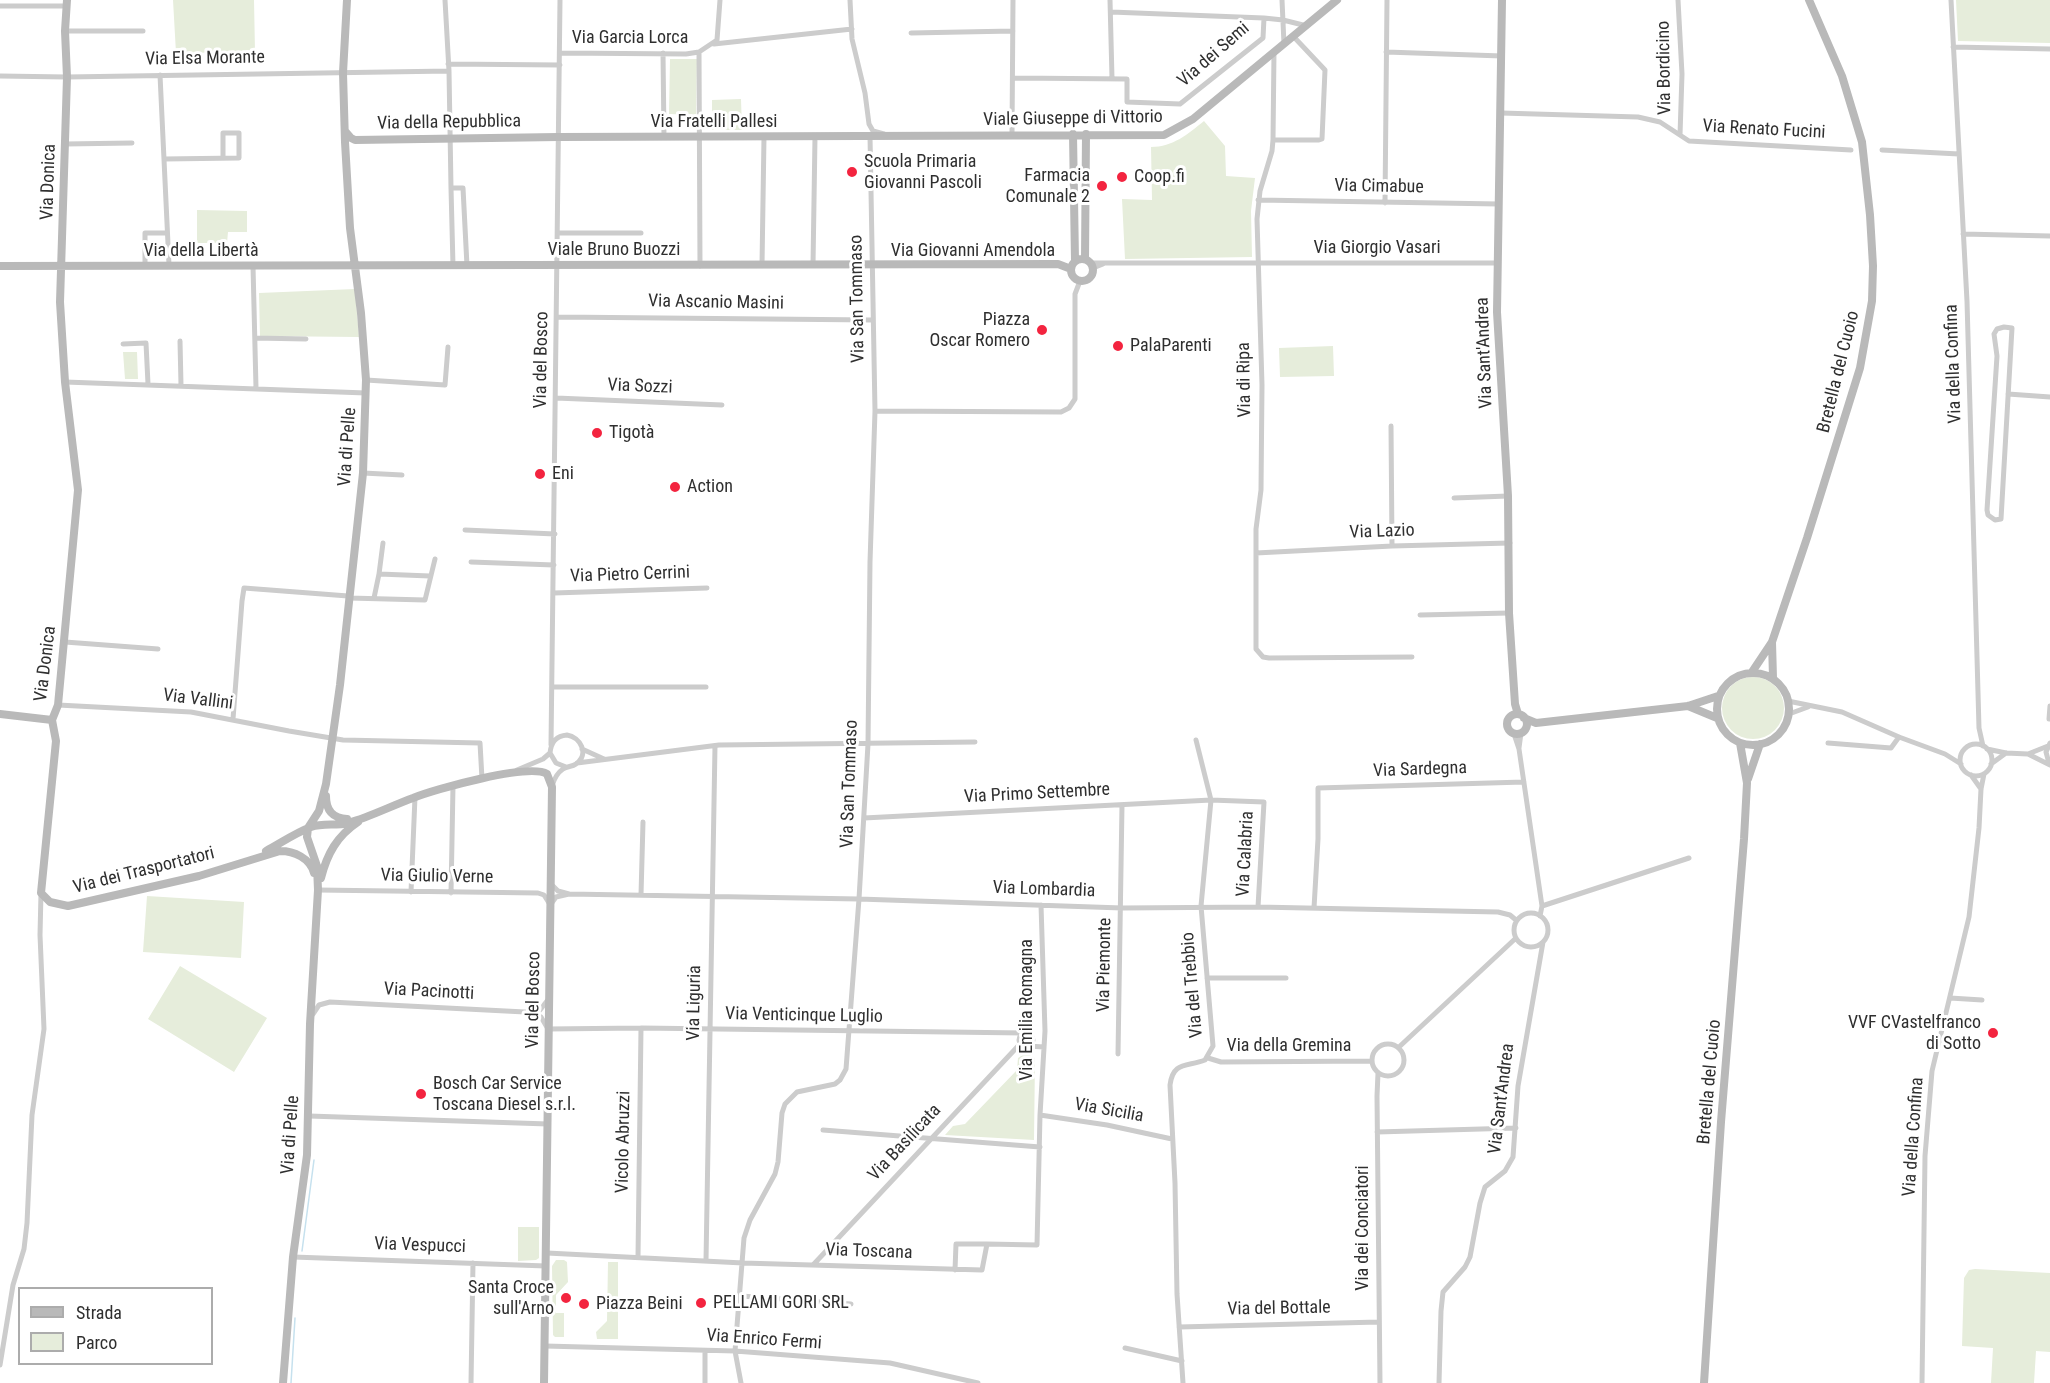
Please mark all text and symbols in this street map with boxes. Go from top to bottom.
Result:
street label: Via dei Semi [1174,18,1254,92]
street label: Via Bordicino [1653,21,1677,115]
street label: Via Garcia Lorca [572,27,688,49]
street label: Via Elsa Morante [145,47,265,71]
street label: Viale Giuseppe di Vittorio [983,107,1163,131]
street label: Via della Repubblica [377,111,521,135]
street label: Via Fratelli Pallesi [651,111,777,133]
street label: Via Renato Fucini [1702,116,1826,144]
street label: Via Donica [37,144,61,220]
place label: Scuola Primaria Giovanni Pascoli [864,151,982,194]
marker: Scuola Primaria Giovanni Pascoli [845,165,859,179]
place label: Farmacia Comunale 2 [1006,165,1090,207]
place label: Coop.fi [1134,166,1185,188]
marker: Coop.fi [1115,170,1129,184]
street label: Via Cimabue [1334,175,1424,199]
marker: Farmacia Comunale 2 [1095,179,1109,193]
street label: Via San Tommaso [846,235,870,363]
street label: Via Giorgio Vasari [1313,237,1441,259]
street label: Viale Bruno Buozzi [548,239,680,261]
street label: Via della Libertà [143,240,259,262]
street label: Via Giovanni Amendola [891,240,1055,262]
street label: Via Ascanio Masini [648,291,784,315]
street label: Via Sant'Andrea [1472,297,1498,409]
street label: Via della Confina [1941,304,1967,424]
place label: Piazza Oscar Romero [929,309,1030,352]
street label: Bretella del Cuoio [1813,309,1865,435]
street label: Via del Bosco [530,311,554,409]
marker: Piazza Oscar Romero [1035,323,1049,337]
place label: PalaParenti [1130,335,1212,357]
marker: PalaParenti [1111,339,1125,353]
street label: Via di Ripa [1234,342,1256,418]
street label: Via Sozzi [607,375,673,399]
street label: Via di Pelle [334,407,362,487]
place label: Tigotà [609,422,654,444]
marker: Tigotà [590,426,604,440]
place label: Eni [552,463,574,485]
marker: Eni [533,467,547,481]
place label: Action [687,476,733,498]
marker: Action [668,480,682,494]
street label: Via Lazio [1349,520,1415,544]
street label: Via Pietro Cerrini [570,562,690,588]
street label: Via Donica [31,625,61,703]
street label: Via Vallini [162,685,234,715]
street label: Via San Tommaso [837,720,863,848]
street label: Via Sardegna [1373,758,1467,782]
street label: Via Primo Settembre [963,779,1111,809]
street label: Via Calabria [1233,811,1259,897]
street label: Via dei Trasportatori [71,843,217,899]
street label: Via Giulio Verne [380,865,494,889]
street label: Via Lombardia [992,877,1096,903]
street label: Via Piemonte [1093,918,1117,1012]
street label: Via del Trebbio [1178,931,1208,1039]
street label: Via Emilia Romagna [1016,939,1038,1081]
street label: Via del Bosco [522,951,546,1049]
street label: Via Liguria [684,965,706,1041]
street label: Via Pacinotti [383,979,475,1005]
street label: Via Venticinque Luglio [725,1004,883,1028]
place label: VVF CVastelfranco di Sotto [1848,1012,1981,1054]
street label: Bretella del Cuoio [1694,1019,1726,1145]
marker: VVF CVastelfranco di Sotto [1986,1026,2000,1040]
street label: Via della Gremina [1227,1035,1351,1057]
street label: Via Sant'Andrea [1484,1042,1520,1156]
place label: Bosch Car Service Toscana Diesel s.r.l. [433,1073,576,1116]
street label: Via della Confina [1899,1077,1929,1197]
marker: Bosch Car Service Toscana Diesel s.r.l. [414,1087,428,1101]
street label: Vicolo Abruzzi [612,1091,636,1193]
street label: Via Sicilia [1073,1094,1145,1128]
street label: Via di Pelle [277,1095,305,1175]
street label: Via Basilicata [864,1100,946,1186]
street label: Via dei Conciatori [1352,1165,1374,1291]
street label: Via Vespucci [374,1234,466,1258]
street label: Via Toscana [825,1240,913,1264]
place label: Santa Croce sull'Arno [468,1277,554,1320]
legend [18,1287,213,1365]
marker: Santa Croce sull'Arno [559,1291,573,1305]
place label: PELLAMI GORI SRL [713,1292,849,1314]
place label: Piazza Beini [596,1293,683,1315]
marker: PELLAMI GORI SRL [694,1296,708,1310]
marker: Piazza Beini [577,1297,591,1311]
street label: Via del Bottale [1227,1297,1331,1321]
text: Strada [76,1302,122,1323]
street label: Via Enrico Fermi [705,1325,823,1355]
text: Parco [76,1332,117,1353]

